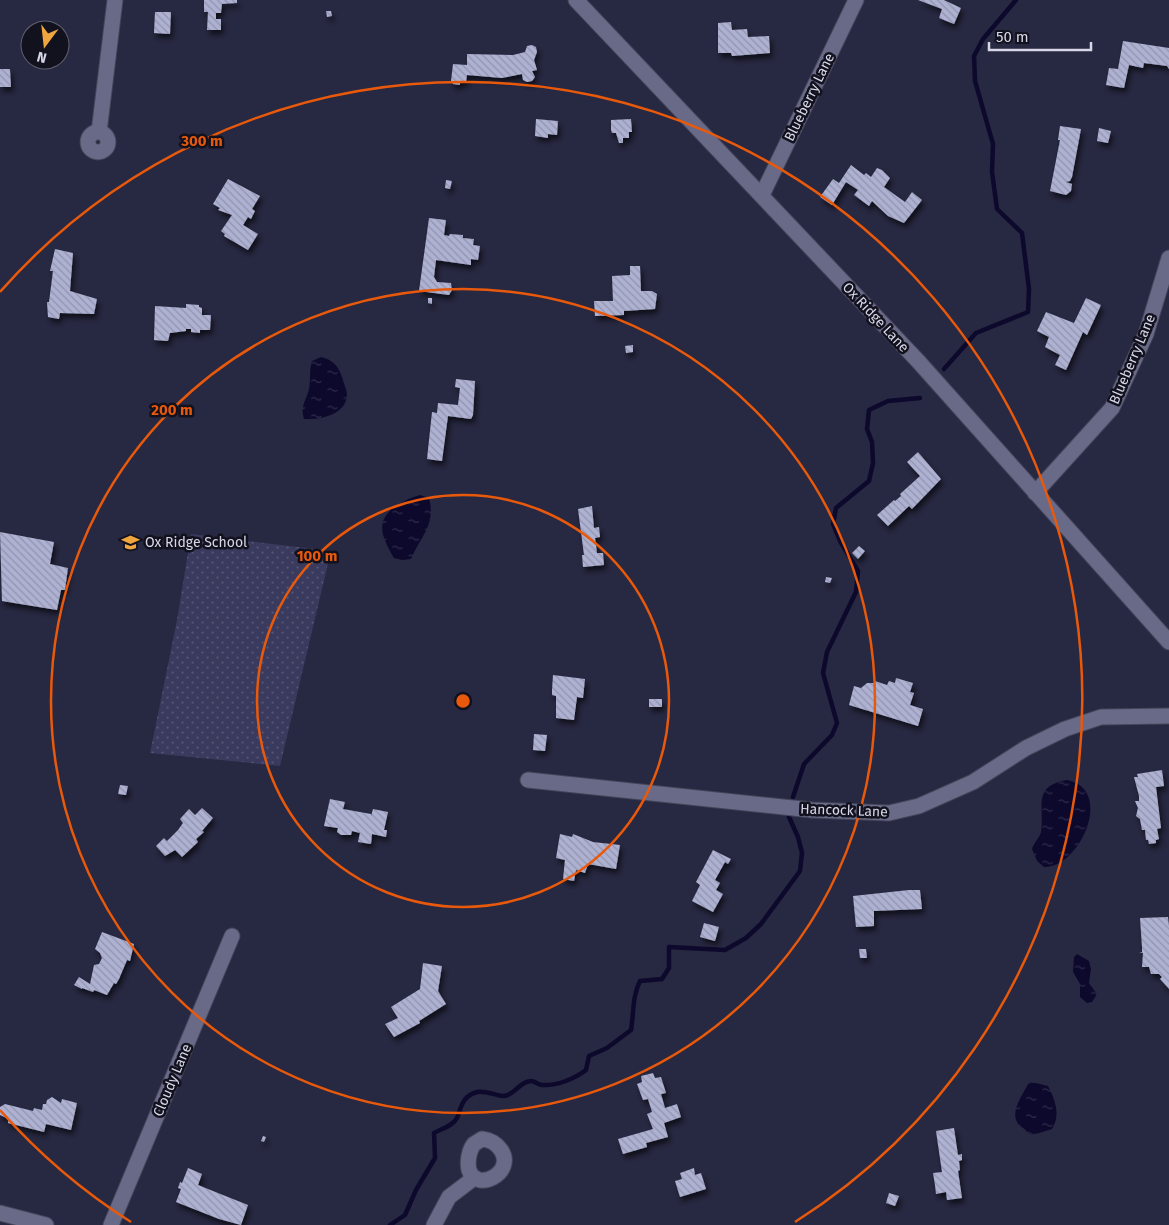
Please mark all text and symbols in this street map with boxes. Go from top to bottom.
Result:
north arrow [20,20,70,70]
scale bar [989,20,1092,52]
text: 50 m [996,28,1029,46]
text: N [35,48,48,66]
street label: Blueberry Lane [781,50,838,144]
text: 300 m [180,132,223,150]
street label: Ox Ridge Lane [839,279,912,356]
street label: Blueberry Lane [1106,312,1159,407]
text: 200 m [151,401,193,419]
school or university icon: Ox Ridge School [121,532,141,552]
place label: Ox Ridge School [145,534,247,551]
text: 100 m [297,547,337,565]
centre of rings [454,692,472,710]
street label: Hancock Lane [800,800,888,821]
street label: Cloudy Lane [150,1041,195,1119]

